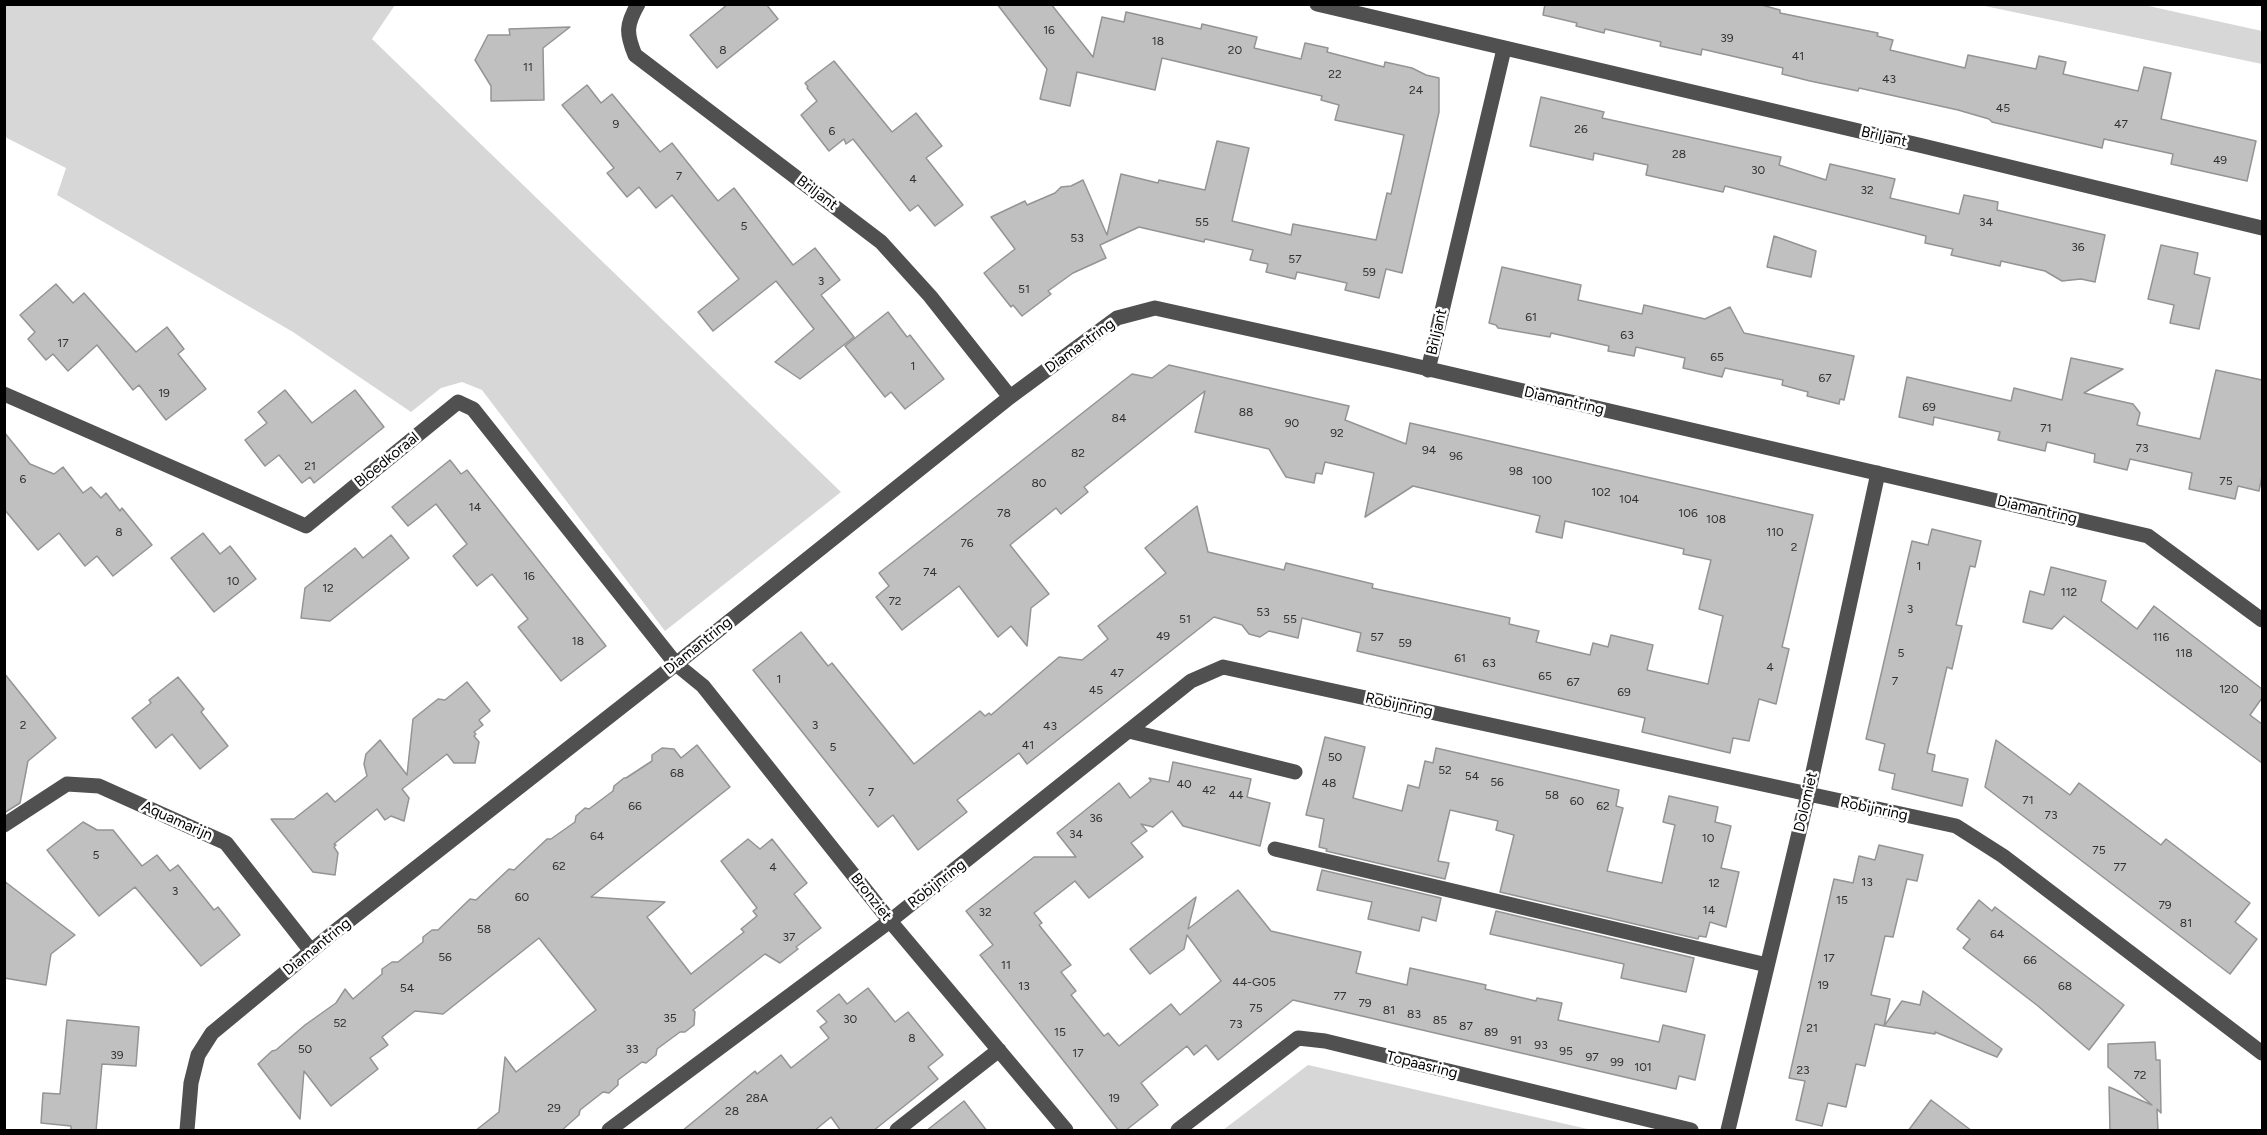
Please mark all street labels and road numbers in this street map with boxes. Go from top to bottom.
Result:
street label: Briljant [1859,123,1909,151]
street label: Briljant [793,172,841,214]
street label: Briljant [1423,307,1451,357]
street label: Diamantring [1042,315,1118,377]
street label: Diamantring [1522,383,1606,419]
street label: Bloedkoraal [351,429,423,491]
street label: Diamantring [1995,492,2079,528]
street label: Diamantring [661,613,735,679]
street label: Robijnring [1364,689,1434,721]
street label: Dolomiet [1790,770,1822,834]
street label: Robijnring [1839,793,1909,825]
street label: Aquamarijn [139,797,215,845]
street label: Robijnring [904,856,970,912]
street label: Bronziet [847,869,895,925]
street label: Diamantring [280,914,354,980]
street label: Topaasring [1384,1047,1460,1083]

